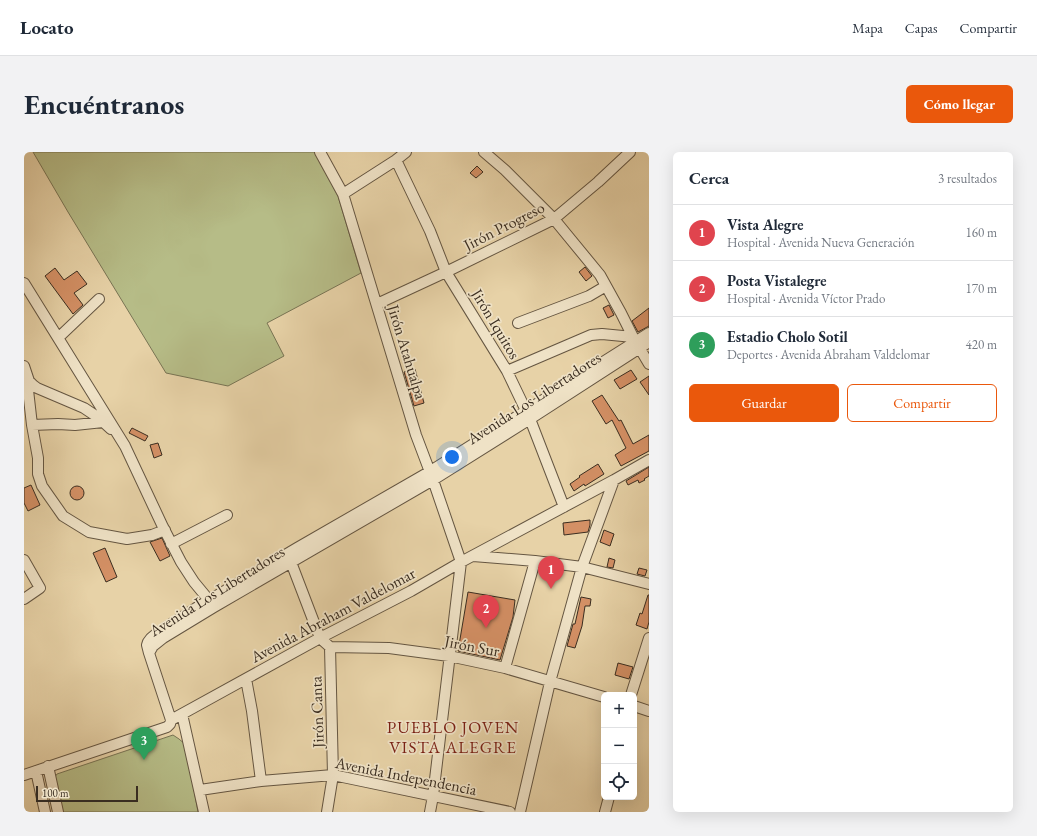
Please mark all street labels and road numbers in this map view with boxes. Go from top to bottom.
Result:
street label: Jirón Progreso [458,197,548,256]
street label: Jirón Iquitos [466,283,525,363]
street label: Jirón Atahualpa [382,300,432,403]
street label: Avenida Los Libertadores [462,347,605,450]
street label: Avenida Los Libertadores [145,541,289,642]
street label: Avenida Abraham Valdelomar [246,562,420,668]
street label: Jirón Sur [441,630,502,662]
street label: Jirón Canta [305,675,329,750]
street label: Avenida Independencia [332,752,479,800]

